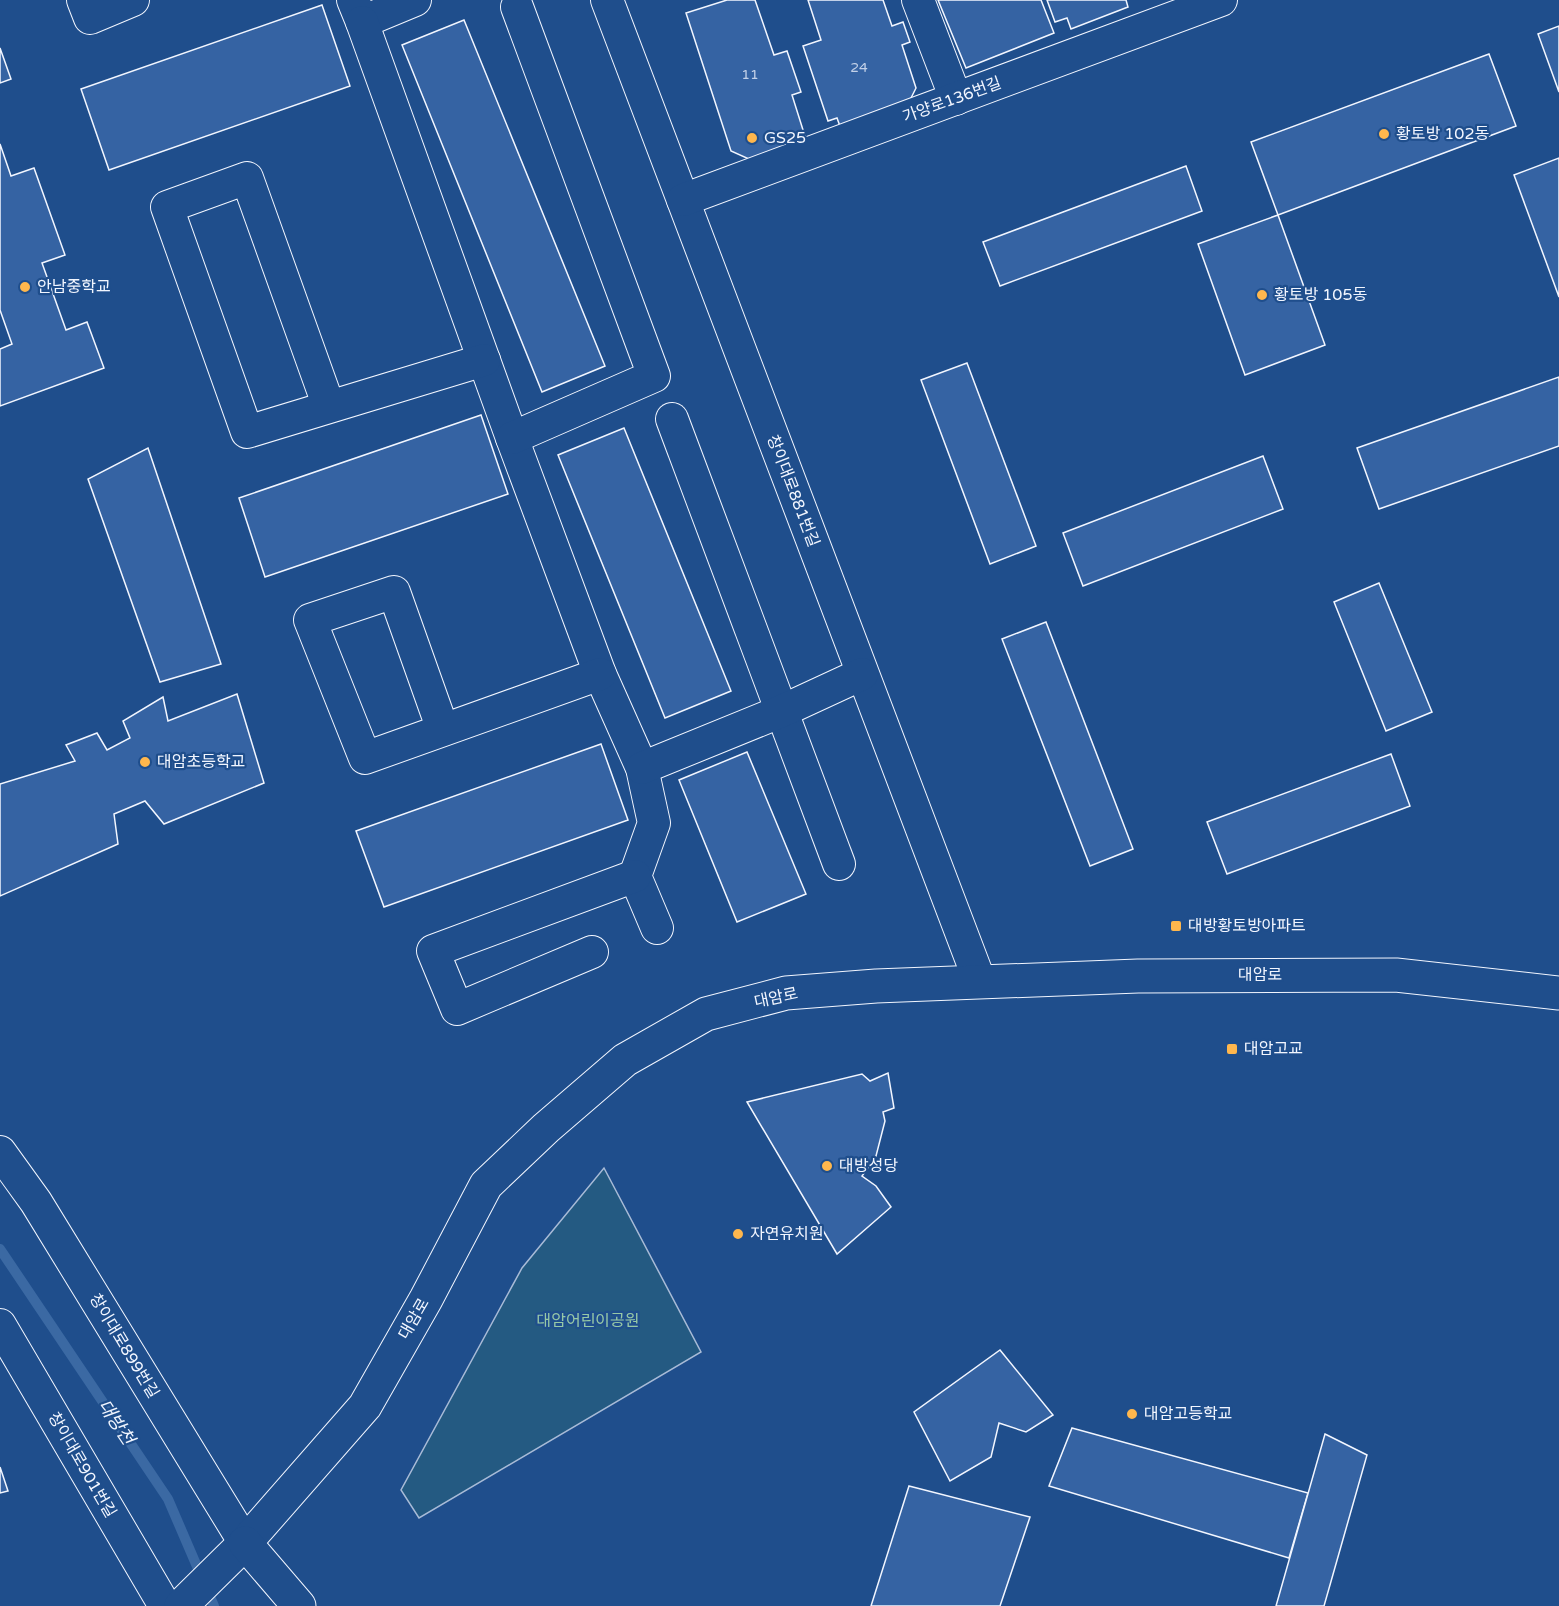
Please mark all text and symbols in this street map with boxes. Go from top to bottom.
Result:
house number: 24 [850,59,868,76]
house number: 11 [741,66,759,83]
street label: 가양로136번길 [900,73,1004,127]
place label: 황토방 102동 [1396,124,1489,144]
marker: 황토방 102동 [1377,127,1391,141]
place label: GS25 [764,128,806,148]
marker: GS25 [745,131,759,145]
place label: 안남중학교 [37,277,111,297]
marker: 안남중학교 [18,280,32,294]
place label: 황토방 105동 [1274,285,1367,305]
marker: 황토방 105동 [1255,288,1269,302]
street label: 창이대로881번길 [762,432,824,550]
place label: 대암초등학교 [157,752,245,772]
marker: 대암초등학교 [138,755,152,769]
place label: 대방황토방아파트 [1188,916,1306,936]
marker: 대방황토방아파트 [1169,919,1183,933]
street label: 대암로 [1238,965,1282,985]
street label: 대암로 [752,984,800,1012]
place label: 대암고교 [1244,1039,1303,1059]
marker: 대암고교 [1225,1042,1239,1056]
place label: 대방성당 [839,1156,898,1176]
marker: 대방성당 [820,1159,834,1173]
place label: 자연유치원 [750,1224,824,1244]
marker: 자연유치원 [731,1227,745,1241]
street label: 창이대로899번길 [85,1290,163,1402]
street label: 대암로 [394,1295,434,1343]
park label: 대암어린이공원 [536,1311,640,1331]
water label: 대방천 [93,1395,140,1451]
place label: 대암고등학교 [1144,1404,1232,1424]
marker: 대암고등학교 [1125,1407,1139,1421]
street label: 창이대로901번길 [44,1409,120,1521]

